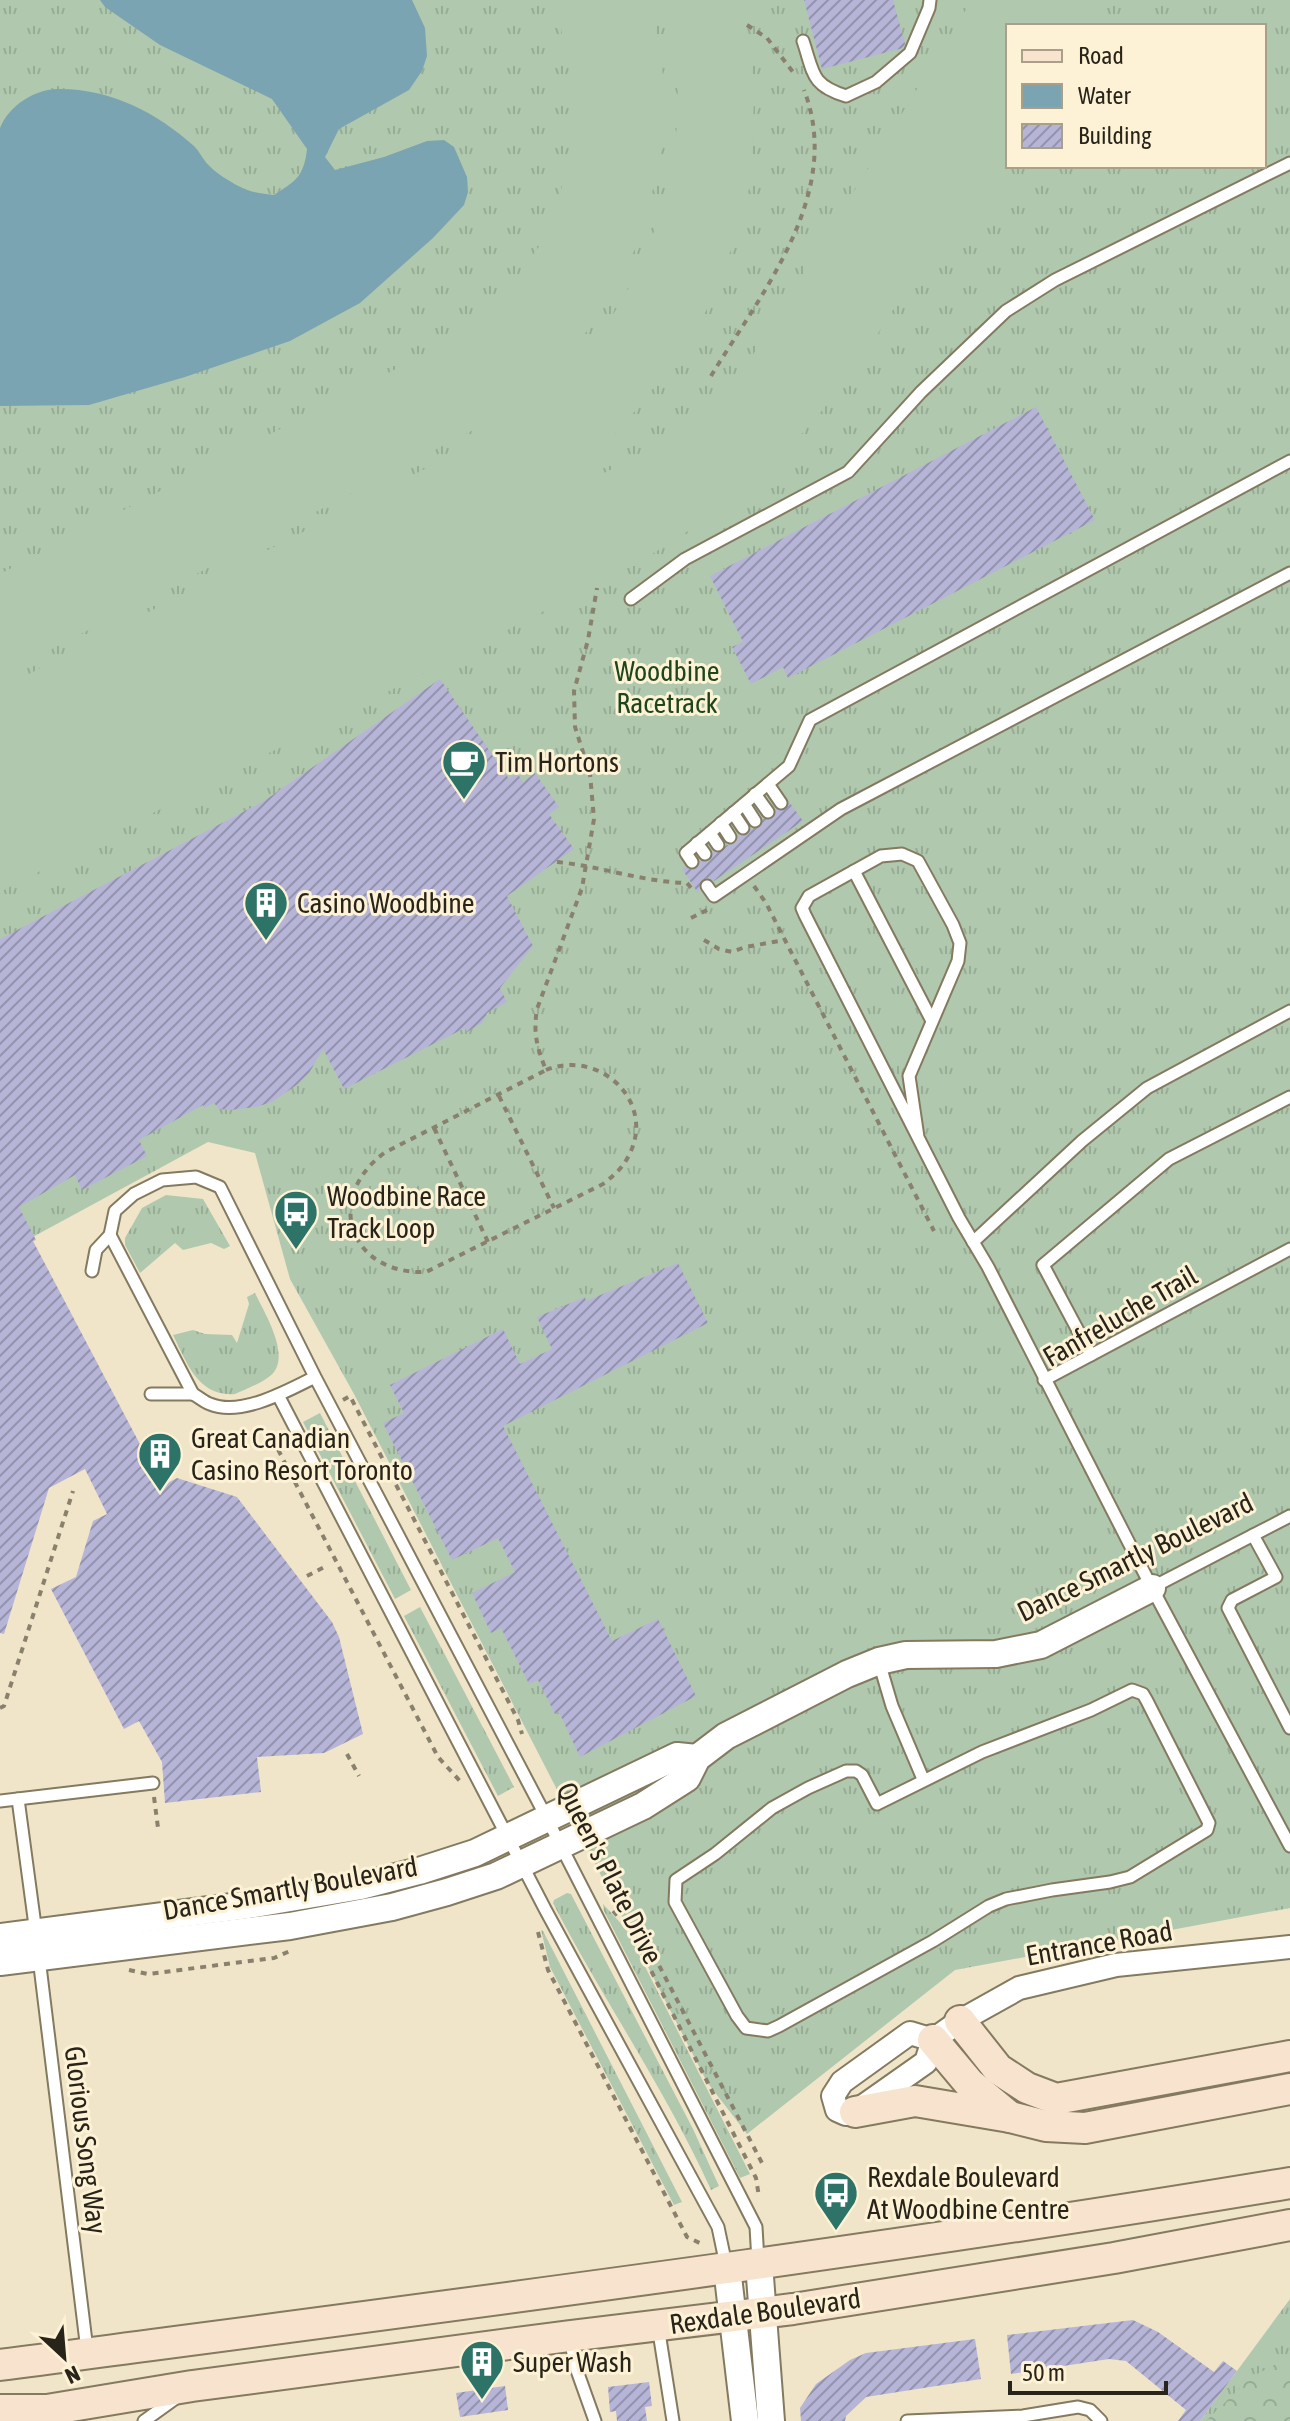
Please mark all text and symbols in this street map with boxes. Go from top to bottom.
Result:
legend [1006,24,1266,168]
text: Road [1078,42,1124,69]
text: Water [1078,82,1131,109]
text: Building [1078,122,1152,149]
park label: Woodbine Racetrack [614,655,720,719]
cafe icon: Tim Hortons [440,738,488,801]
place label: Tim Hortons [495,746,619,778]
building icon: Casino Woodbine [242,879,290,942]
place label: Casino Woodbine [297,887,475,919]
place label: Woodbine Race Track Loop [327,1180,486,1244]
bus stop icon: Woodbine Race Track Loop [272,1188,320,1251]
street label: Fanfreluche Trail [1037,1259,1203,1373]
place label: Great Canadian Casino Resort Toronto [191,1422,413,1486]
building icon: Great Canadian Casino Resort Toronto [136,1430,184,1493]
street label: Dance Smartly Boulevard [1012,1486,1258,1628]
street label: Queen's Plate Drive [550,1777,670,1969]
street label: Dance Smartly Boulevard [160,1850,420,1926]
street label: Entrance Road [1023,1914,1175,1972]
street label: Glorious Song Way [59,2044,113,2236]
place label: Rexdale Boulevard At Woodbine Centre [867,2161,1069,2225]
bus stop icon: Rexdale Boulevard At Woodbine Centre [812,2169,860,2232]
street label: Rexdale Boulevard [667,2282,863,2340]
north arrow [24,2317,104,2397]
building icon: Super Wash [458,2338,506,2401]
scale bar [1010,2345,1166,2395]
place label: Super Wash [513,2346,632,2378]
text: 50 m [1022,2359,1065,2386]
text: N [61,2360,84,2390]

